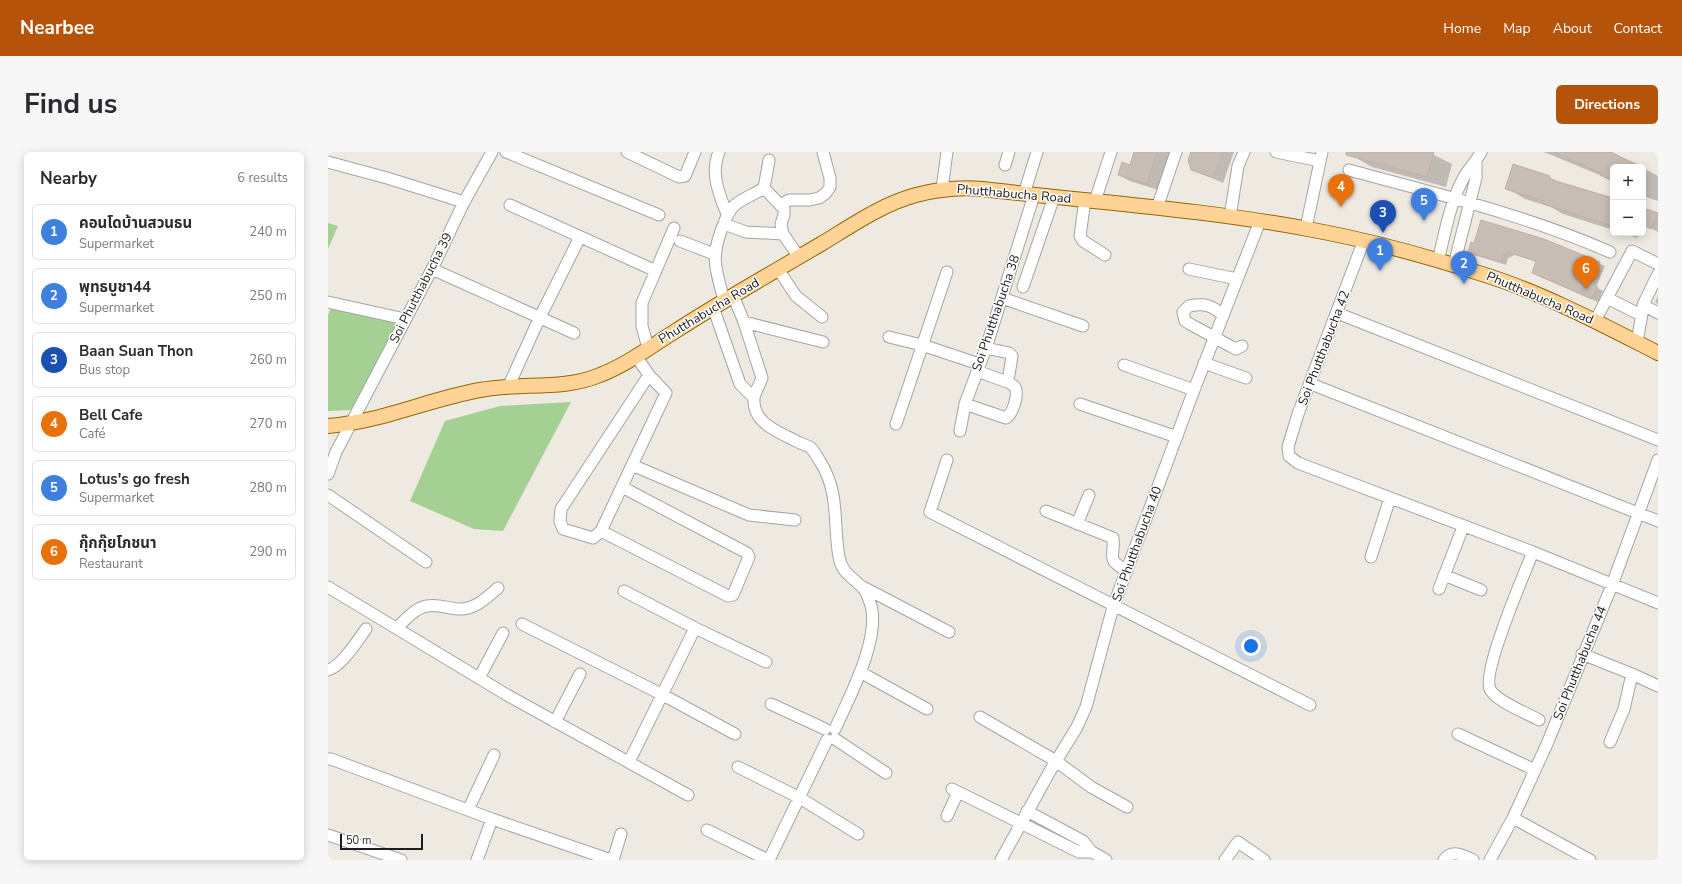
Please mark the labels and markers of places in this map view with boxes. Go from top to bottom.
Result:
pin: 4 [1328,174,1354,207]
pin: 5 [1411,188,1437,221]
pin: 3 [1370,200,1396,233]
pin: 1 [1367,238,1393,271]
pin: 2 [1451,251,1477,284]
pin: 6 [1573,256,1599,289]

